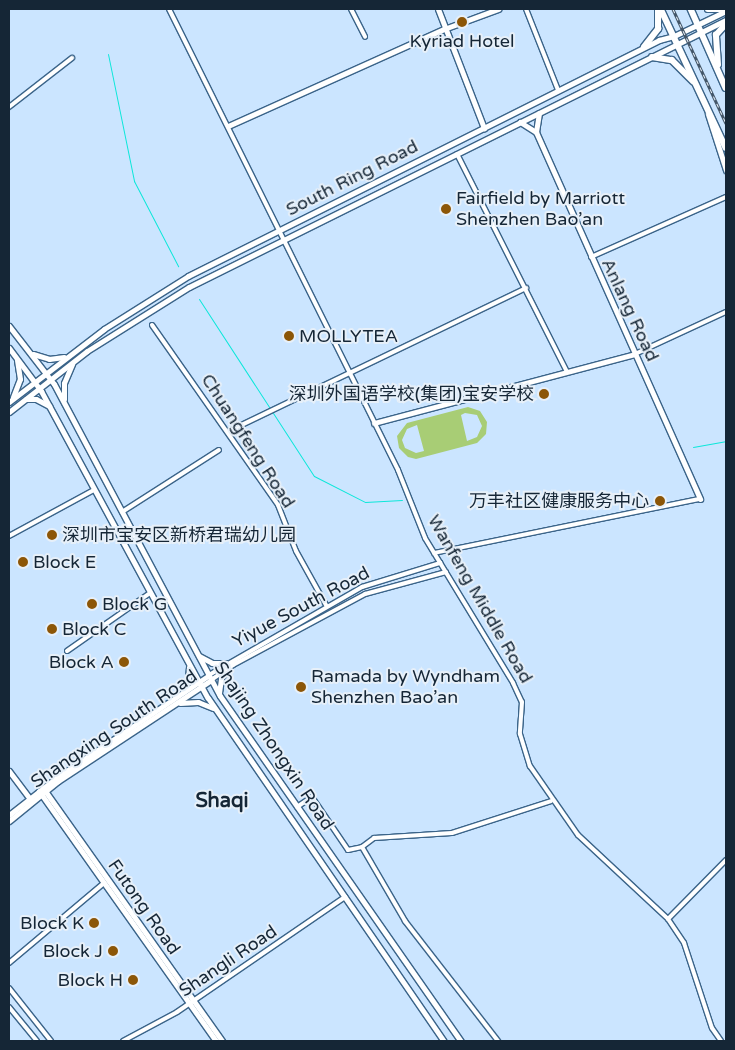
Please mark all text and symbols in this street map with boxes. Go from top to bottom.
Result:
marker: Kyriad Hotel [456,16,468,28]
place label: Kyriad Hotel [410,30,514,52]
street label: South Ring Road [282,135,422,221]
place label: Fairfield by Marriott Shenzhen Bao’an [456,188,625,230]
marker: Fairfield by Marriott Shenzhen Bao’an [440,203,452,215]
street label: Anlang Road [597,255,663,365]
place label: MOLLYTEA [299,325,398,347]
marker: MOLLYTEA [283,330,295,342]
street label: Chuangfeng Road [197,370,299,512]
place label: 深圳外国语学校(集团)宝安学校 [289,383,534,405]
marker: 深圳外国语学校(集团)宝安学校 [538,388,550,400]
place label: 万丰社区健康服务中心 [469,490,649,512]
marker: 万丰社区健康服务中心 [653,494,667,508]
street label: Wanfeng Middle Road [423,511,537,687]
place label: 深圳市宝安区新桥君瑞幼儿园 [62,524,296,546]
marker: 深圳市宝安区新桥君瑞幼儿园 [46,529,58,541]
place label: Block E [33,551,96,573]
marker: Block E [17,556,29,568]
street label: Yiyue South Road [229,562,373,652]
place label: Block G [102,593,167,615]
marker: Block G [86,598,98,610]
place label: Block C [62,618,126,640]
marker: Block C [46,623,58,635]
place label: Block A [49,651,114,673]
marker: Block A [118,656,130,668]
street label: Shajing Zhongxin Road [210,658,338,834]
street label: Shangxing South Road [27,665,201,793]
place label: Ramada by Wyndham Shenzhen Bao’an [311,666,500,709]
marker: Ramada by Wyndham Shenzhen Bao’an [295,681,307,693]
district label: Shaqi [195,789,249,813]
street label: Futong Road [103,855,185,959]
place label: Block K [20,912,84,934]
marker: Block K [88,917,100,929]
street label: Shangli Road [175,920,281,1002]
place label: Block J [43,940,103,962]
marker: Block J [107,945,119,957]
place label: Block H [58,969,123,991]
marker: Block H [127,974,139,986]

